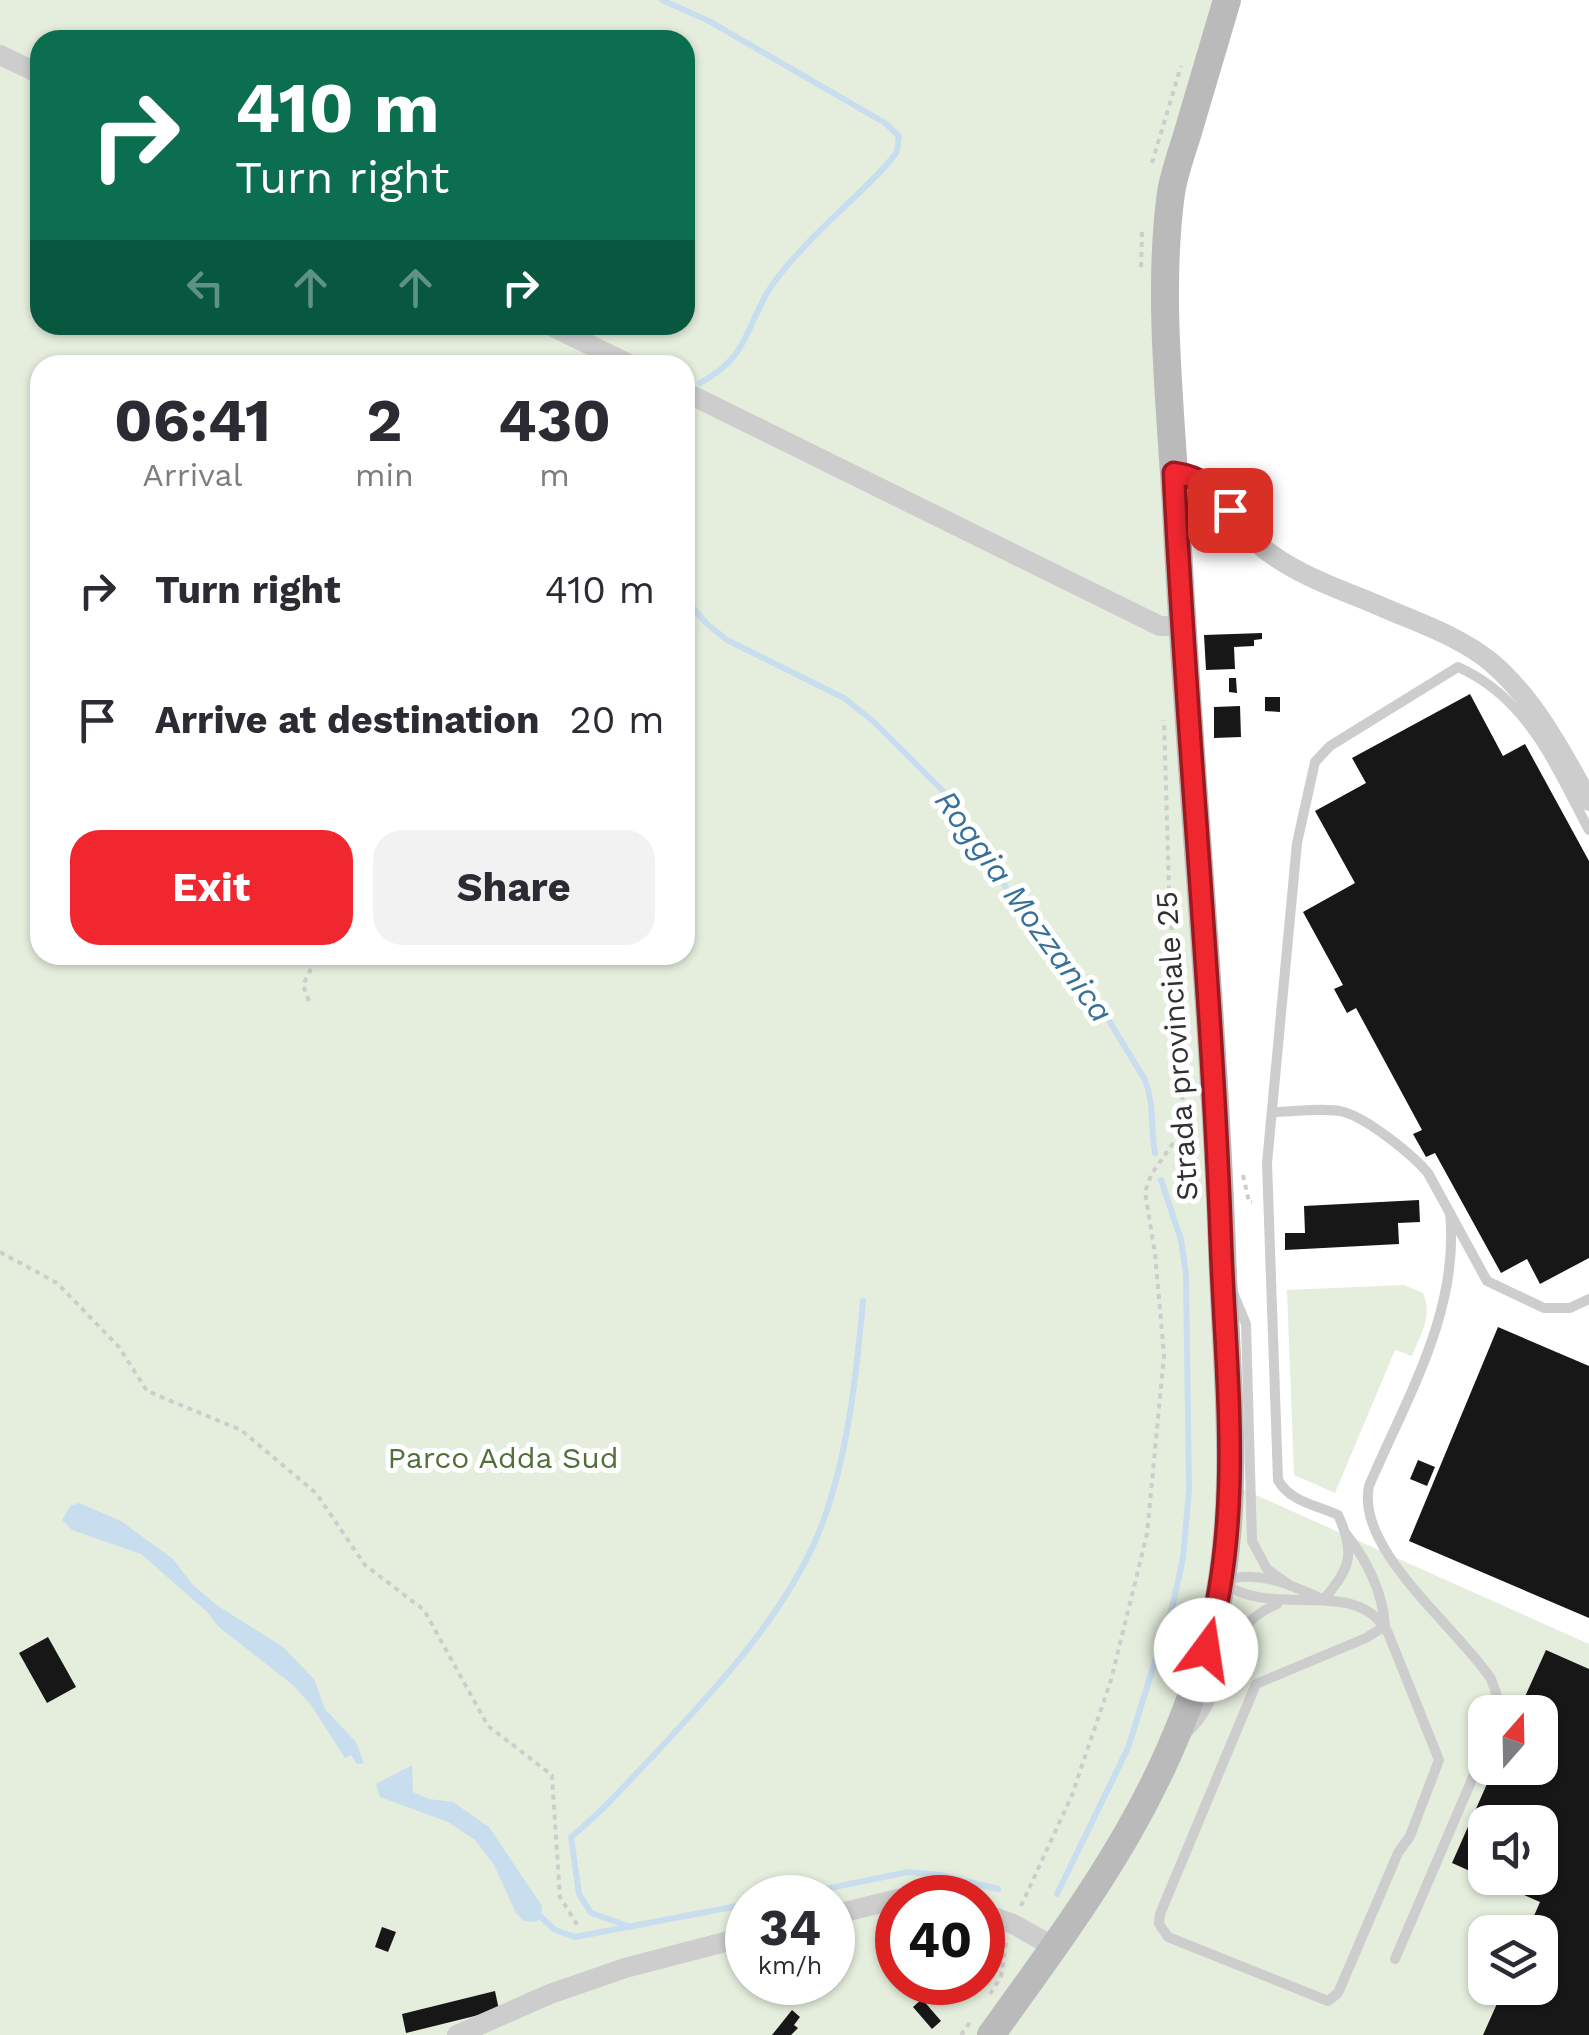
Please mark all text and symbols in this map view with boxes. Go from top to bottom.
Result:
text: 410 m [235,67,440,149]
icon: right [70,70,200,200]
text: Turn right [235,151,449,204]
icon: left [178,260,233,315]
icon: ahead [283,260,338,315]
icon: ahead [388,260,443,315]
icon: right [493,260,548,315]
text: 06:41 [114,385,271,456]
text: 2 [367,385,402,456]
text: 430 [498,385,611,456]
text: Arrival [143,456,242,494]
text: min [355,456,414,494]
text: m [539,456,570,494]
pin [1188,468,1273,553]
icon: arrive [1203,483,1258,538]
icon: right [70,563,125,618]
text: Turn right [155,568,341,612]
text: 410 m [545,568,655,612]
icon: arrive [70,693,125,748]
text: Arrive at destination [155,698,540,742]
text: 20 m [570,698,665,742]
water label: Roggia Mozzanica [927,783,1121,1029]
button: Exit [70,830,353,945]
button: Share [373,830,655,945]
street label: Strada provinciale 25 [1148,890,1205,1202]
park label: Parco Adda Sud [388,1440,618,1475]
position arrow [1154,1598,1258,1702]
north arrow [1468,1695,1558,1785]
map controls [1468,1695,1558,2005]
button: sound [1468,1805,1558,1895]
speed limit sign: 40 [875,1875,1005,2005]
text: 34 [759,1898,821,1957]
button: layers [1468,1915,1558,2005]
text: km/h [758,1951,822,1980]

